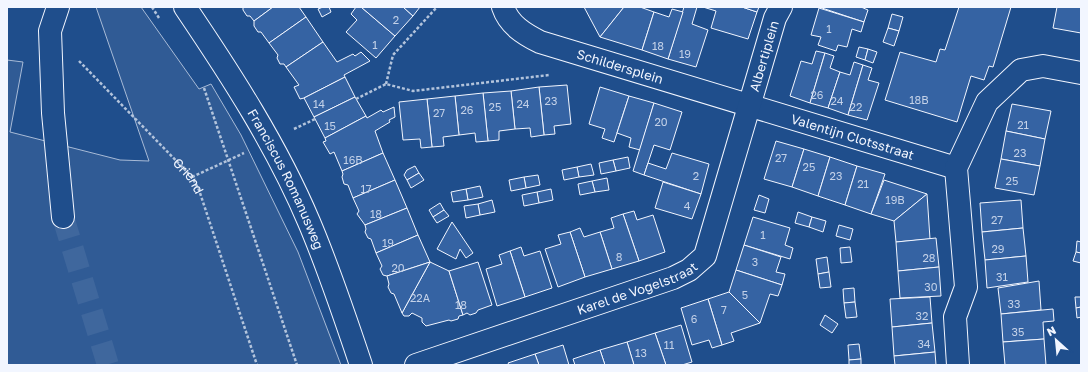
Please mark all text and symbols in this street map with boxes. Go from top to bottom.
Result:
house number: 2 [393,13,399,26]
street label: Albertiplein [746,19,782,93]
house number: 1 [826,22,832,35]
house number: 1 [372,38,378,51]
house number: 18 [652,39,664,52]
street label: Schildersplein [575,46,665,87]
house number: 19 [679,47,691,60]
house number: 26 [810,88,824,101]
house number: 18B [909,93,929,106]
house number: 23 [545,94,557,107]
house number: 24 [830,94,844,107]
house number: 14 [313,97,325,110]
house number: 24 [516,97,530,110]
house number: 25 [489,100,501,113]
house number: 22 [850,100,862,113]
house number: 26 [460,103,474,116]
street label: Franciscus Romanusweg [245,106,327,252]
house number: 27 [433,106,445,119]
street label: Valentijn Clotsstraat [789,111,916,163]
house number: 20 [654,115,668,128]
house number: 21 [1017,118,1029,131]
house number: 15 [324,119,336,132]
house number: 23 [1014,146,1026,159]
house number: 27 [775,151,787,164]
house number: 16B [343,153,363,166]
street label: Griend [170,155,207,196]
house number: 25 [803,160,815,173]
house number: 2 [693,169,699,182]
house number: 23 [830,169,842,182]
house number: 25 [1006,174,1018,187]
house number: 21 [857,177,869,190]
house number: 17 [360,182,372,195]
house number: 19B [885,193,905,206]
house number: 4 [684,199,691,212]
house number: 18 [370,207,382,220]
house number: 27 [991,213,1003,226]
house number: 1 [760,228,766,241]
house number: 19 [382,236,394,249]
house number: 29 [991,242,1005,255]
house number: 8 [616,250,623,263]
house number: 28 [922,251,936,264]
house number: 3 [752,255,758,268]
street label: Karel de Vogelstraat [575,258,701,318]
house number: 20 [391,261,405,274]
house number: 31 [996,270,1008,283]
house number: 30 [924,280,938,293]
house number: 5 [742,288,748,301]
house number: 22A [410,291,431,304]
house number: 33 [1008,297,1020,310]
house number: 18 [455,298,467,311]
house number: 7 [721,303,727,316]
house number: 32 [916,309,928,322]
house number: 6 [691,312,698,325]
north arrow [1036,320,1076,360]
text: N [1045,323,1058,338]
house number: 35 [1012,325,1024,338]
house number: 34 [917,337,931,350]
house number: 11 [664,338,674,351]
house number: 13 [635,346,647,359]

